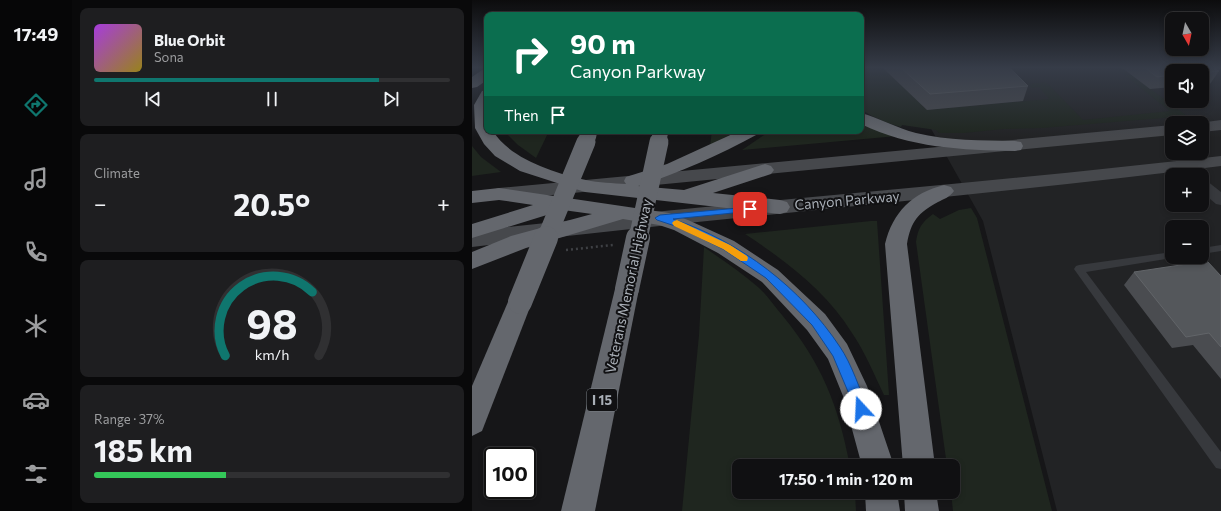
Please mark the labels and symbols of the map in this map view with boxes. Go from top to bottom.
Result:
north arrow [1165,12,1209,56]
street label: Canyon Parkway [794,187,900,213]
pin [733,192,767,226]
street label: Veterans Memorial Highway [601,197,655,375]
position arrow [840,388,882,430]
road number: I 15 [587,389,617,411]
speed limit sign: 100 [484,447,536,499]

